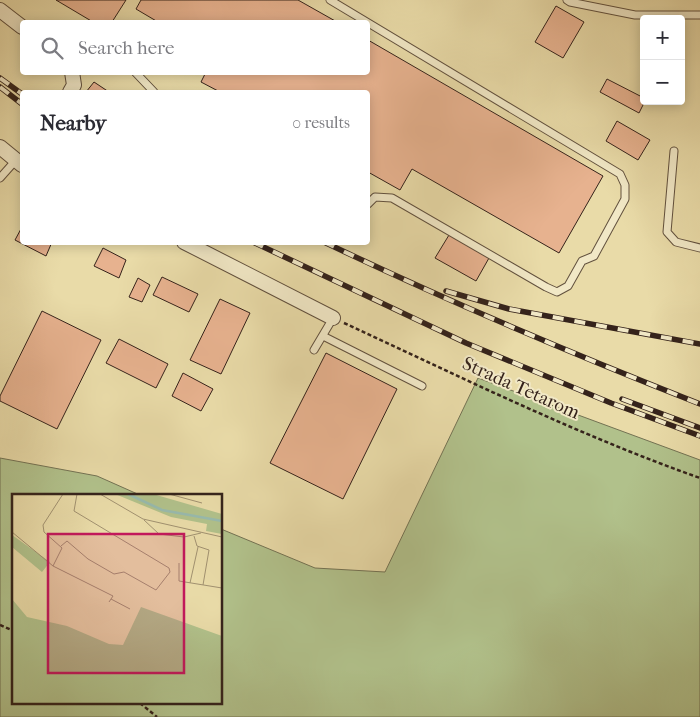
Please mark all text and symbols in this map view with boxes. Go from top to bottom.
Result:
map controls [640,15,685,105]
button: + [640,15,685,60]
search box [20,20,370,75]
icon: search [38,34,66,62]
text: Search here [78,37,174,59]
button: − [640,60,685,105]
text: Nearby [40,111,106,135]
text: 0 results [292,113,350,132]
street label: Strada Tetarom [459,352,583,424]
inset map [12,494,222,704]

